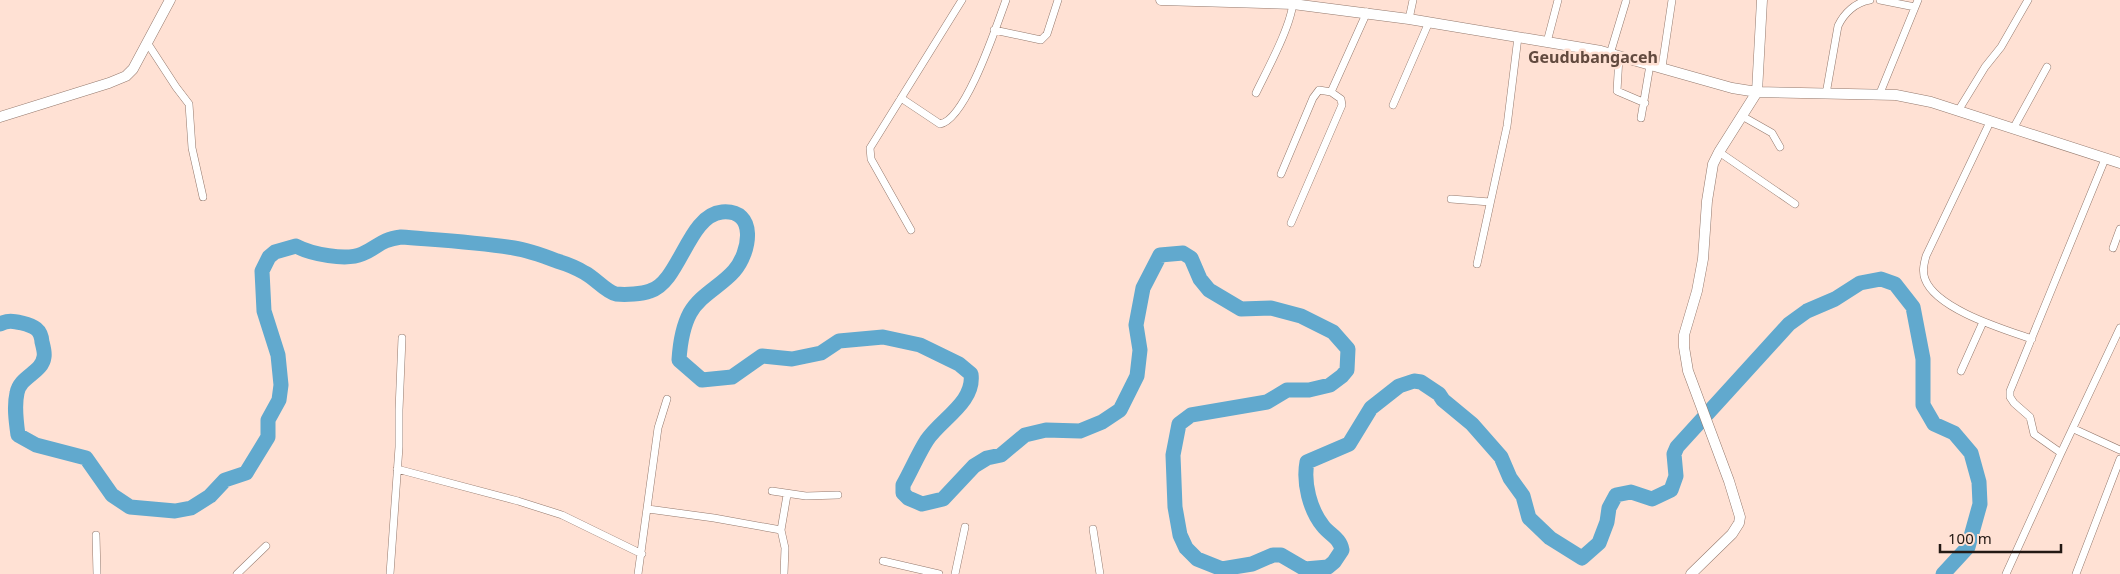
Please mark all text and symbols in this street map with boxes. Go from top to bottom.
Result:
district label: Geudubangaceh [1528,46,1658,68]
scale bar [1940,522,2061,554]
text: 100 m [1948,528,1992,548]

